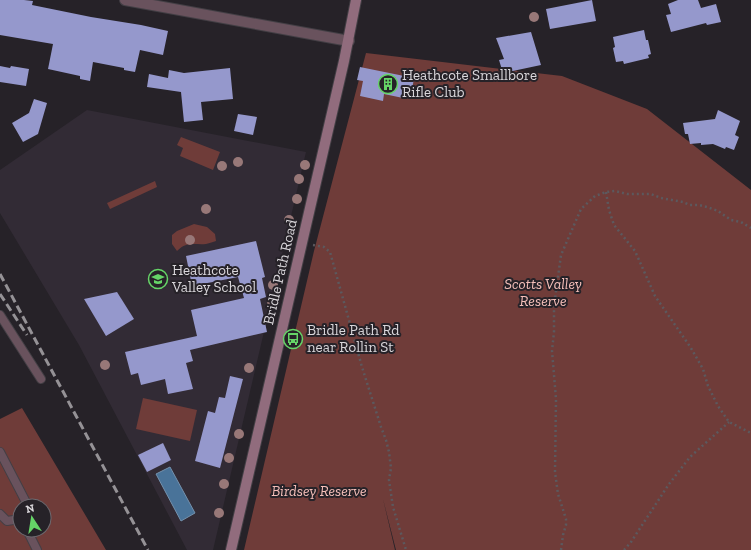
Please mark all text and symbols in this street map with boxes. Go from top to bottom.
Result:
place label: Heathcote Smallbore Rifle Club [402,66,537,101]
building icon: Heathcote Smallbore Rifle Club [377,73,399,95]
street label: Bridle Path Road [259,217,301,326]
place label: Heathcote Valley School [171,261,256,296]
school or university icon: Heathcote Valley School [147,268,169,290]
park label: Scotts Valley Reserve [504,275,582,310]
place label: Bridle Path Rd near Rollin St [307,321,400,356]
bus stop icon: Bridle Path Rd near Rollin St [282,328,304,350]
park label: Birdsey Reserve [271,482,367,500]
north arrow [12,498,52,538]
text: N [25,501,36,516]

